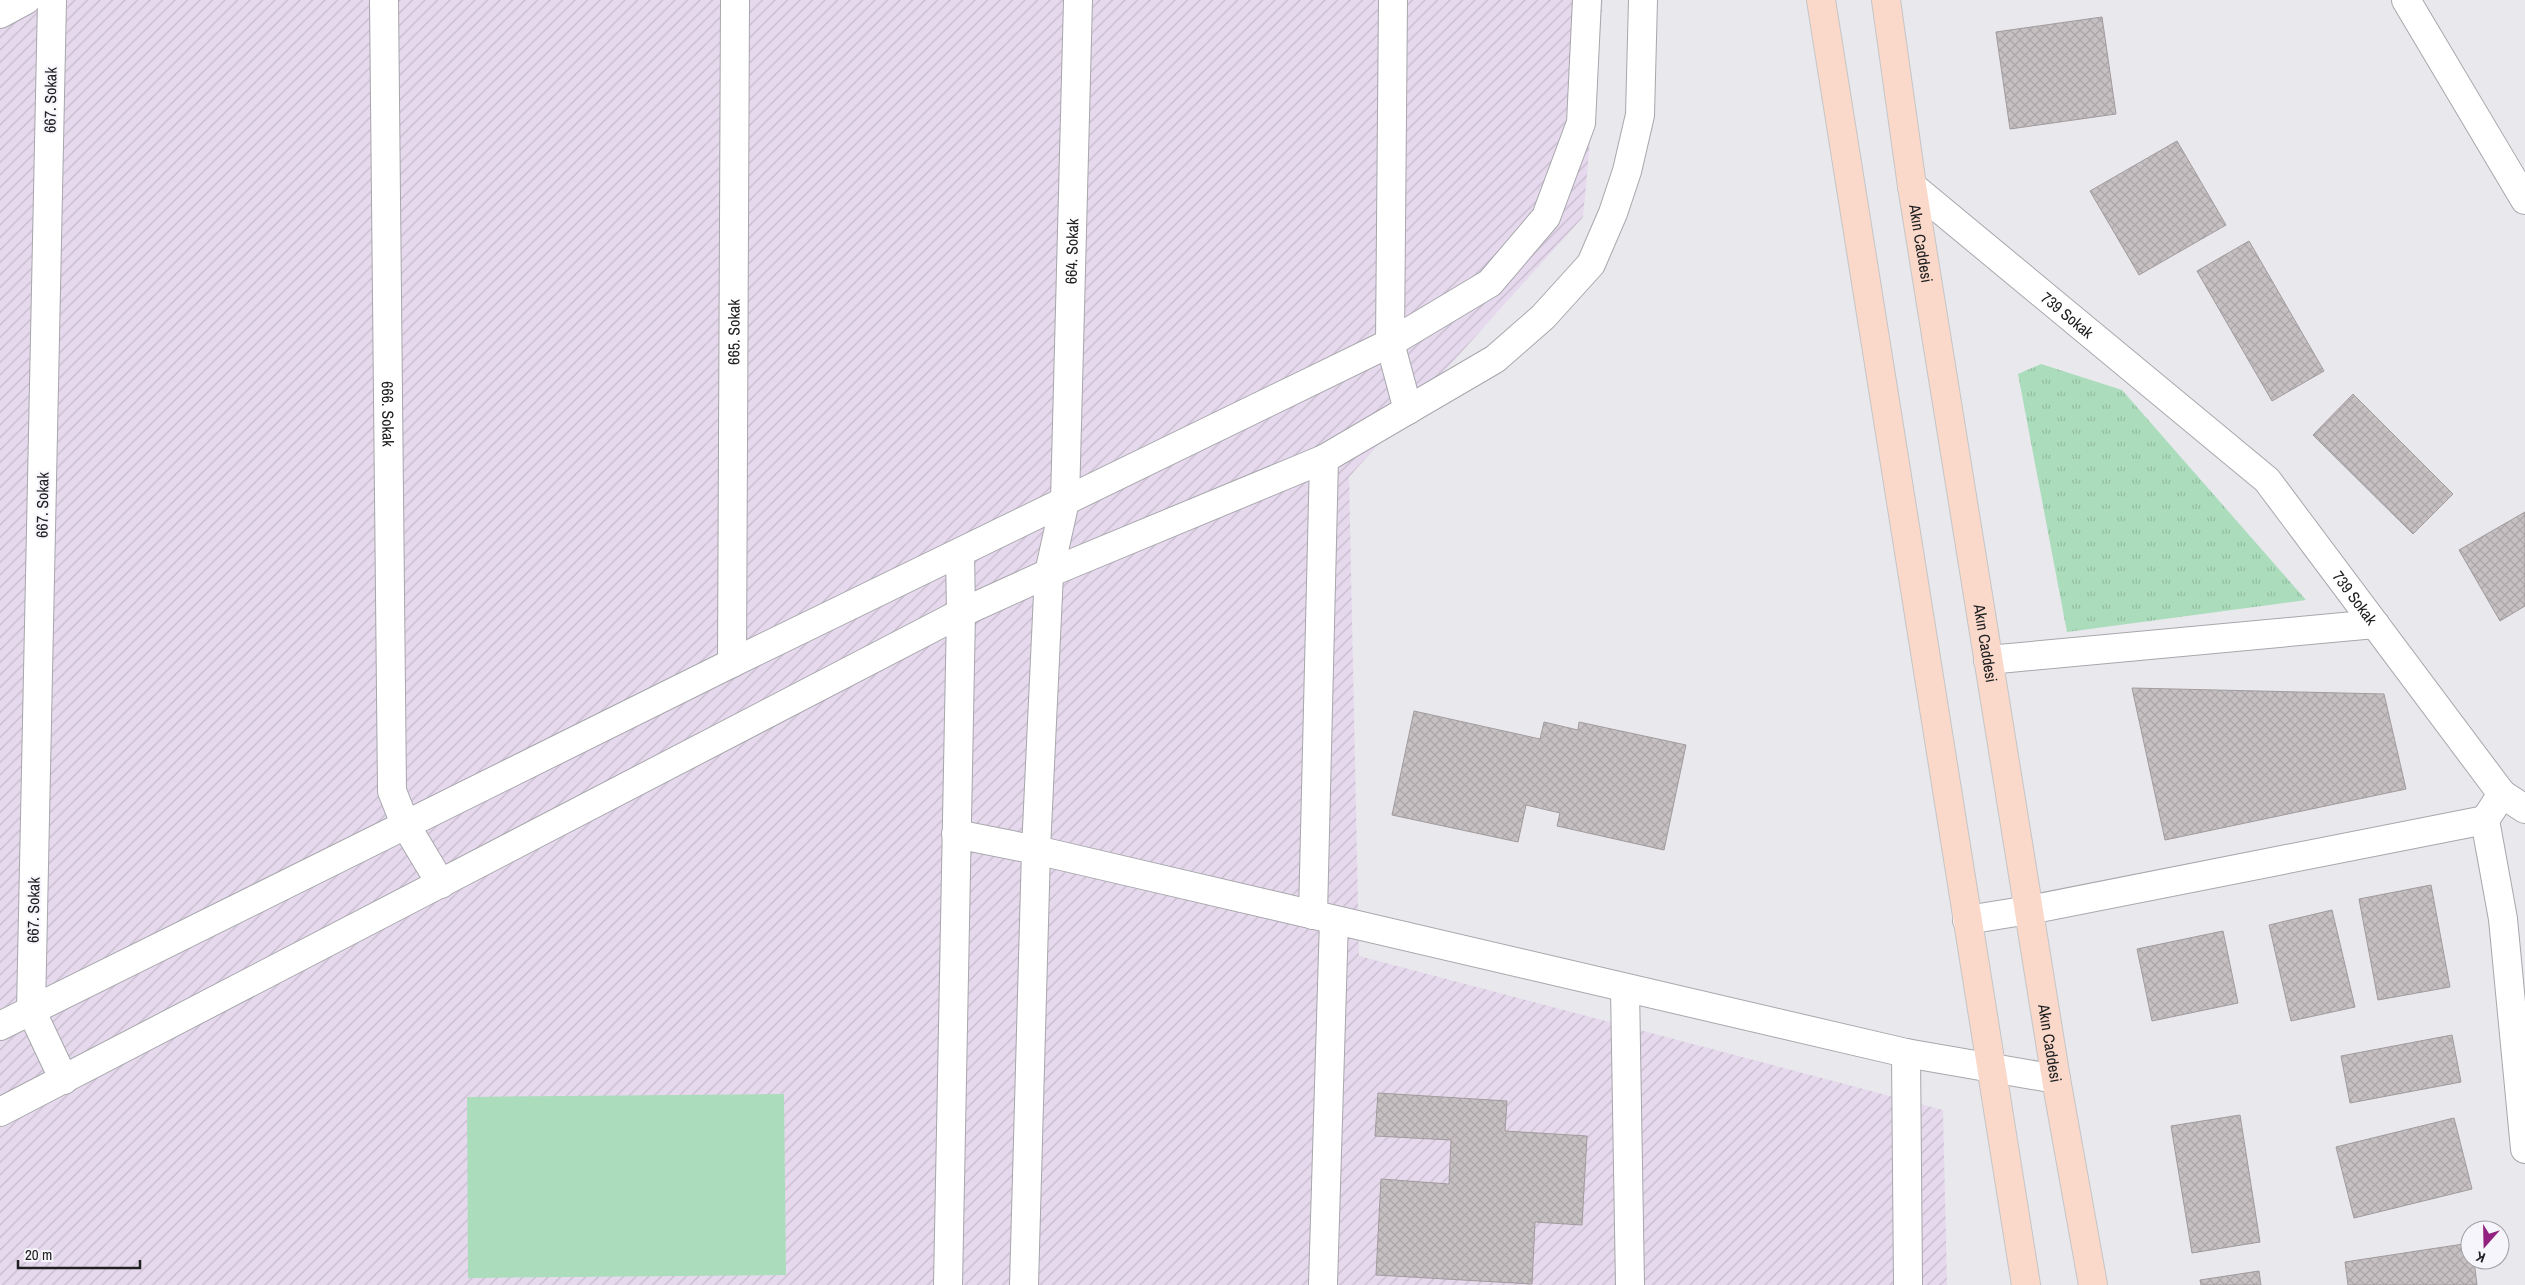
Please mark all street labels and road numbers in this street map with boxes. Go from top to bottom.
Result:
street label: 667. Sokak [38,67,62,133]
street label: Akın Caddesi [1904,202,1938,284]
street label: 664. Sokak [1060,218,1083,284]
street label: 739 Sokak [2037,287,2099,343]
street label: 665. Sokak [722,299,745,365]
street label: 666. Sokak [377,381,400,447]
street label: 667. Sokak [30,472,54,538]
street label: 739 Sokak [2328,566,2383,630]
street label: Akın Caddesi [1968,602,2003,684]
street label: 667. Sokak [21,877,45,943]
street label: Akın Caddesi [2033,1001,2067,1084]

